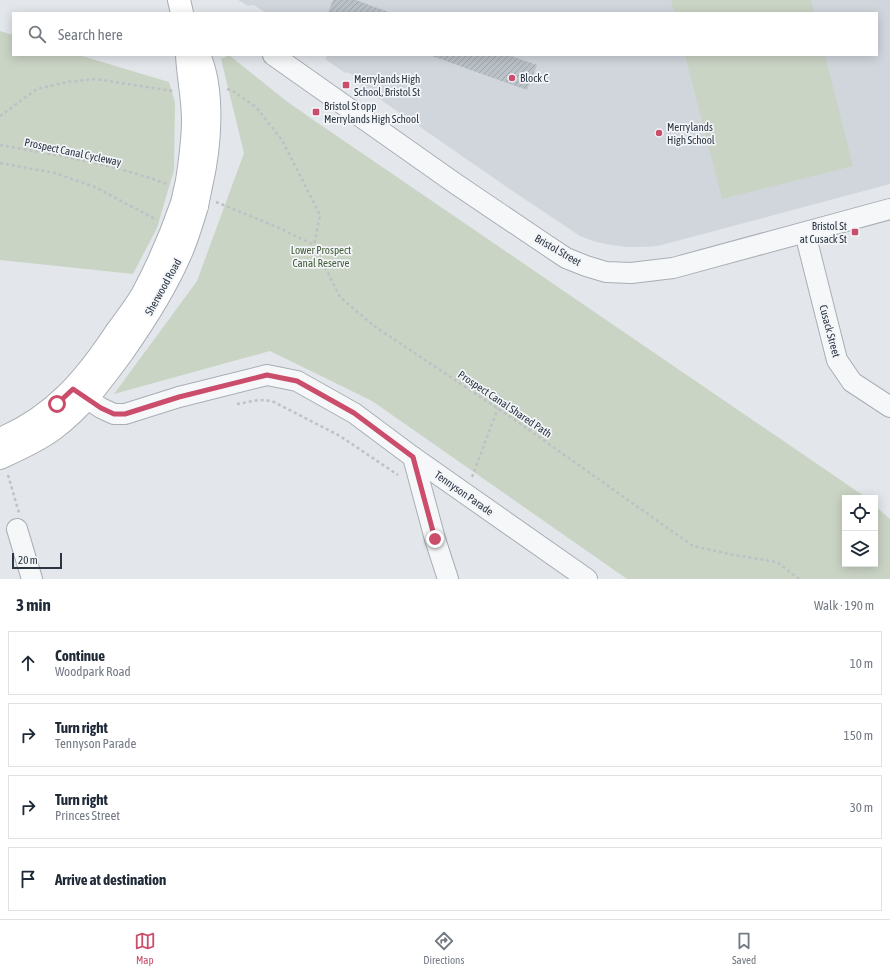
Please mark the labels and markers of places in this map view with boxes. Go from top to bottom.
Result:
place label: Block C [520,72,549,84]
place label: Merrylands High School, Bristol St [354,73,420,98]
marker: Block C [507,73,517,83]
marker: Merrylands High School, Bristol St [341,80,351,90]
place label: Bristol St opp Merrylands High School [324,100,419,125]
marker: Bristol St opp Merrylands High School [311,107,321,117]
place label: Merrylands High School [667,121,715,146]
marker: Merrylands High School [654,128,664,138]
place label: Bristol St at Cusack St [800,220,847,245]
marker: Bristol St at Cusack St [850,227,860,237]

